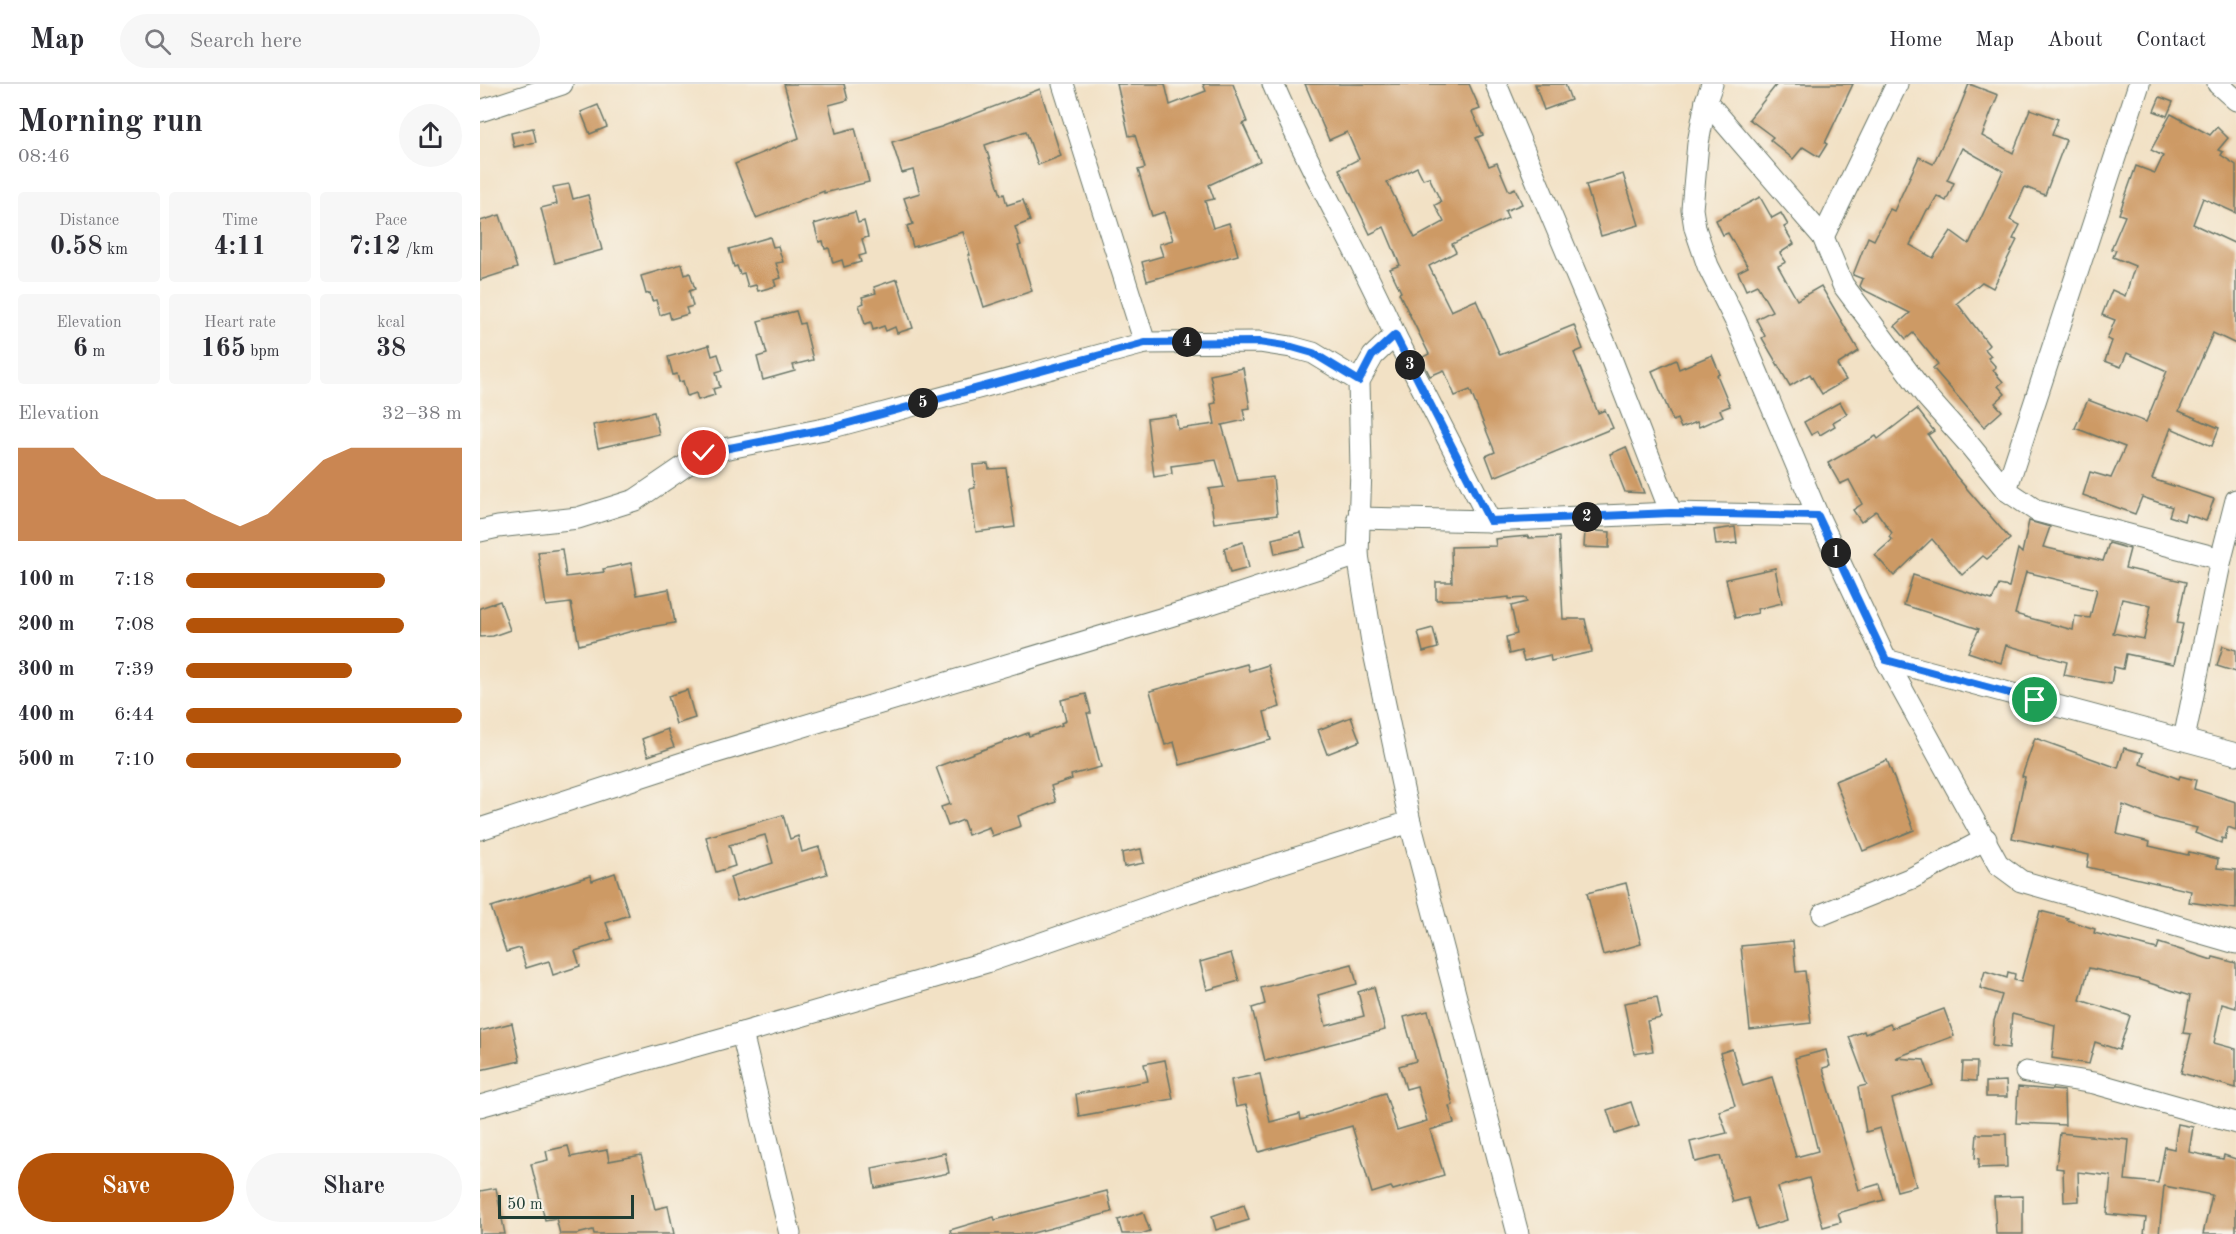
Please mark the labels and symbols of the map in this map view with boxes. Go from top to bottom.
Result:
pin: 4 [1172,327,1202,357]
pin: 3 [1395,350,1425,380]
pin: 5 [908,388,938,418]
pin [678,427,729,478]
pin: 2 [1572,502,1602,532]
pin: 1 [1821,538,1851,568]
pin [2009,674,2060,725]
scale bar [498,1192,634,1220]

